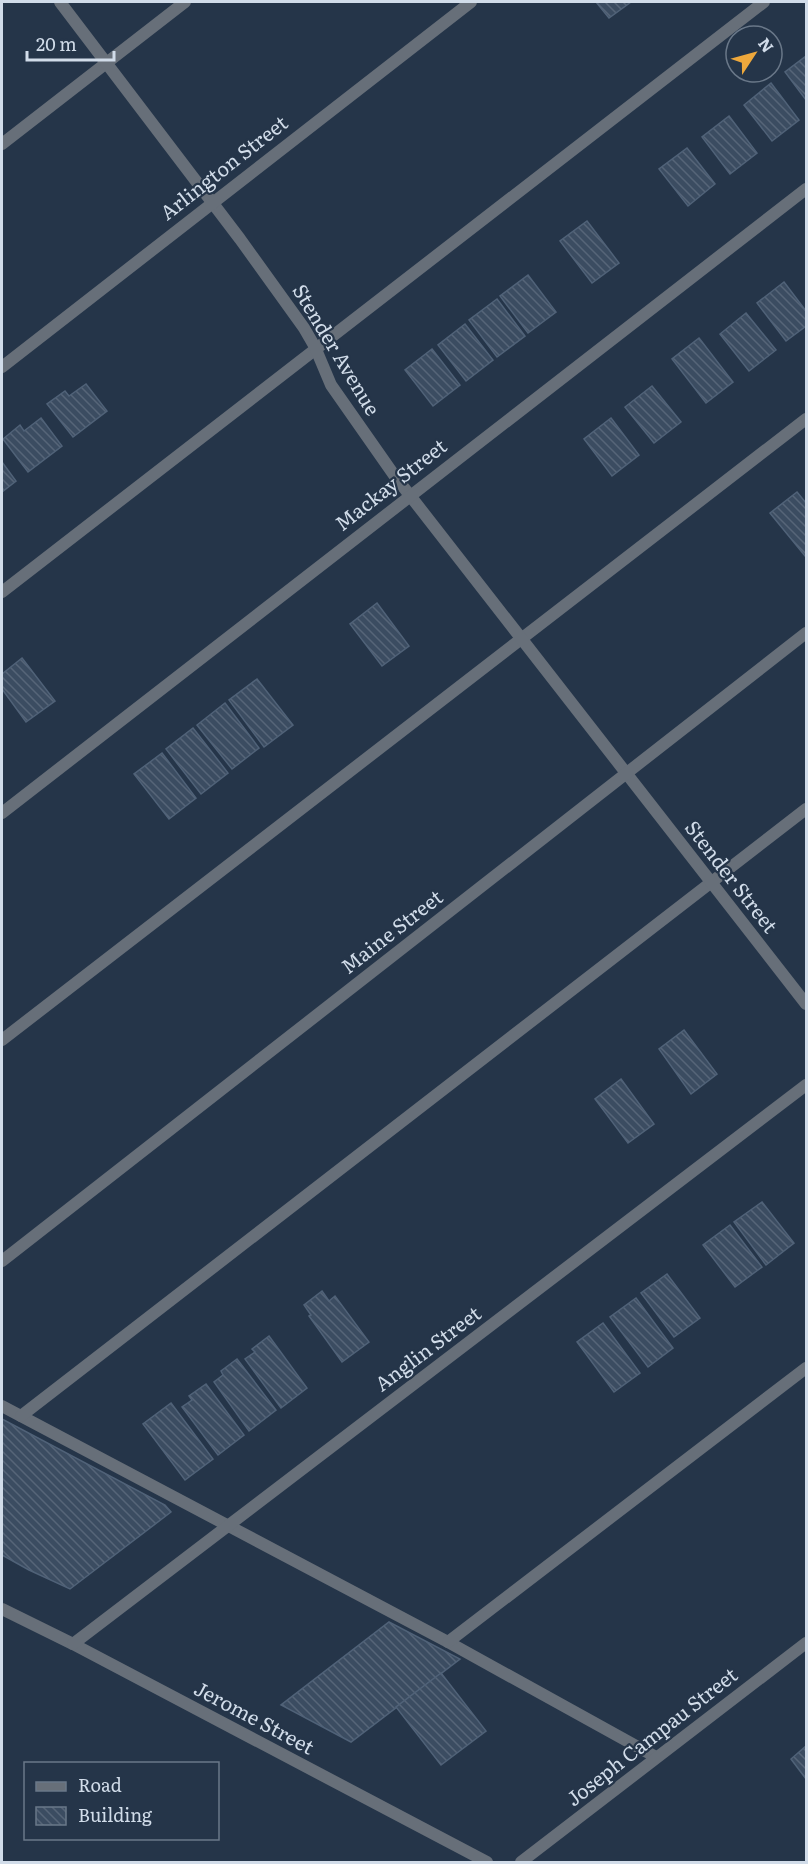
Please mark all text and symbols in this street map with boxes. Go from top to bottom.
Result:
scale bar [27,24,114,62]
north arrow [724,24,784,84]
text: 20 m [36,30,77,57]
text: N [753,32,781,57]
street label: Arlington Street [152,107,293,226]
street label: Stender Avenue [286,277,389,421]
street label: Mackay Street [327,430,452,537]
street label: Stender Street [679,813,786,939]
street label: Maine Street [334,881,448,980]
street label: Anglin Street [367,1297,486,1397]
street label: Joseph Campau Street [559,1659,743,1812]
street label: Jerome Street [190,1672,320,1761]
legend [24,1762,219,1840]
text: Road [78,1771,122,1798]
text: Building [78,1801,153,1828]

